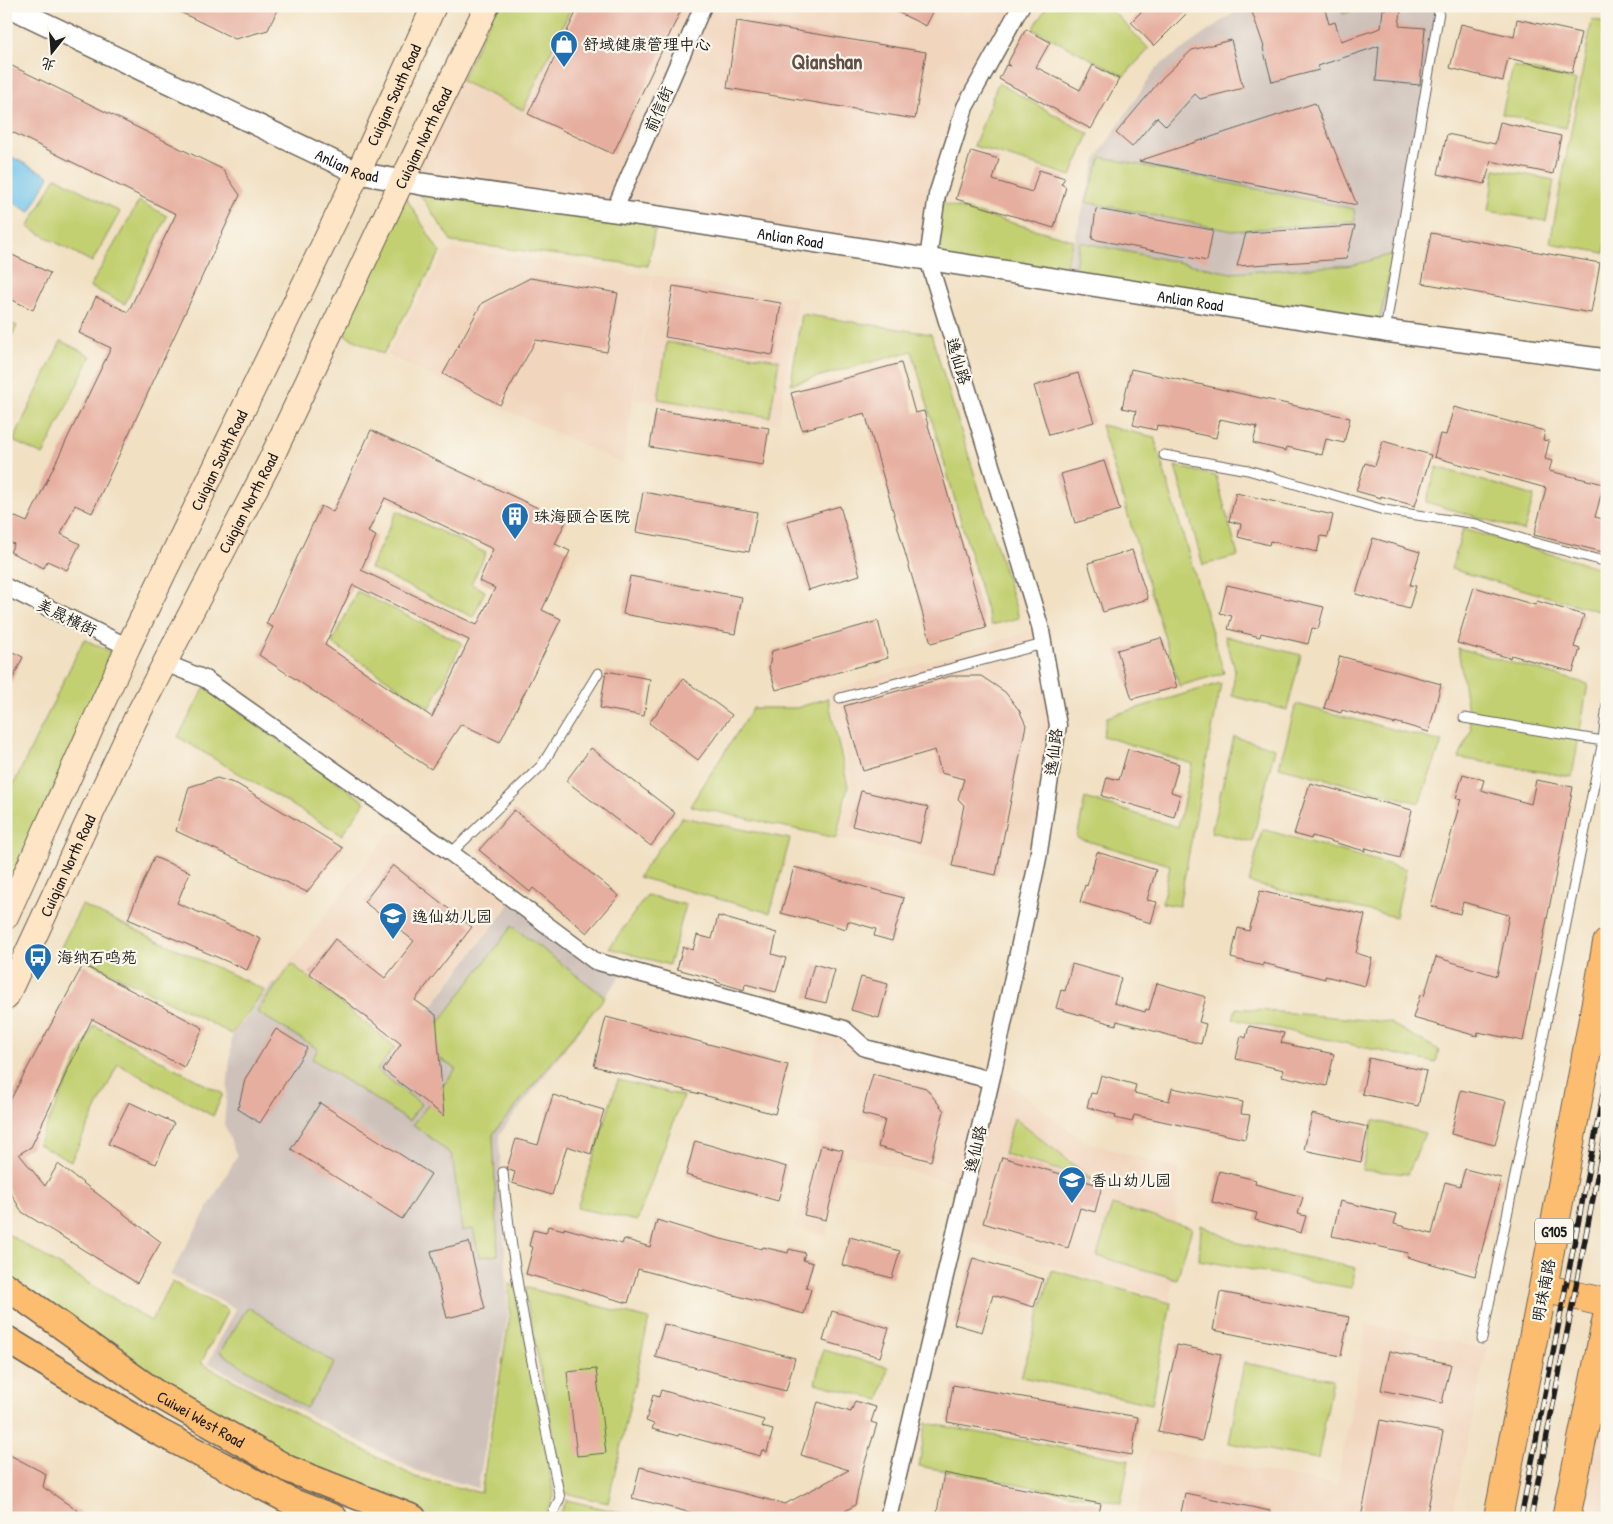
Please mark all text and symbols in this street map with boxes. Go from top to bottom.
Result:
north arrow [28,28,78,78]
shop icon: 舒域健康管理中心 [549,29,579,68]
place label: 舒域健康管理中心 [583,33,711,55]
street label: Cuiqian South Road [361,41,426,149]
district label: Qianshan [792,47,862,76]
text: 北 [39,54,58,76]
street label: Cuiqian North Road [389,83,457,192]
street label: 前信街 [638,83,678,135]
street label: Anlian Road [312,143,380,187]
street label: Anlian Road [756,222,825,254]
street label: Anlian Road [1156,284,1225,316]
street label: 逸仙路 [941,335,977,387]
street label: Cuiqian South Road [185,406,252,514]
street label: Cuiqian North Road [213,449,283,557]
building icon: 珠海颐合医院 [500,501,530,540]
place label: 珠海颐合医院 [534,505,630,527]
street label: 美晟橫街 [33,593,101,641]
street label: 逸仙路 [1039,727,1067,777]
street label: Cuiqian North Road [34,811,101,920]
school or university icon: 逸仙幼儿园 [378,901,408,940]
place label: 逸仙幼儿园 [412,905,492,927]
bus stop icon: 海纳石鸣苑 [23,942,53,981]
place label: 海纳石鸣苑 [57,946,137,968]
street label: 逸仙路 [959,1123,991,1175]
school or university icon: 香山幼儿园 [1057,1165,1087,1204]
place label: 香山幼儿园 [1091,1169,1171,1191]
road number: G105 [1535,1218,1573,1244]
street label: 明珠南路 [1526,1256,1560,1324]
street label: Cuiwei West Road [153,1385,249,1453]

